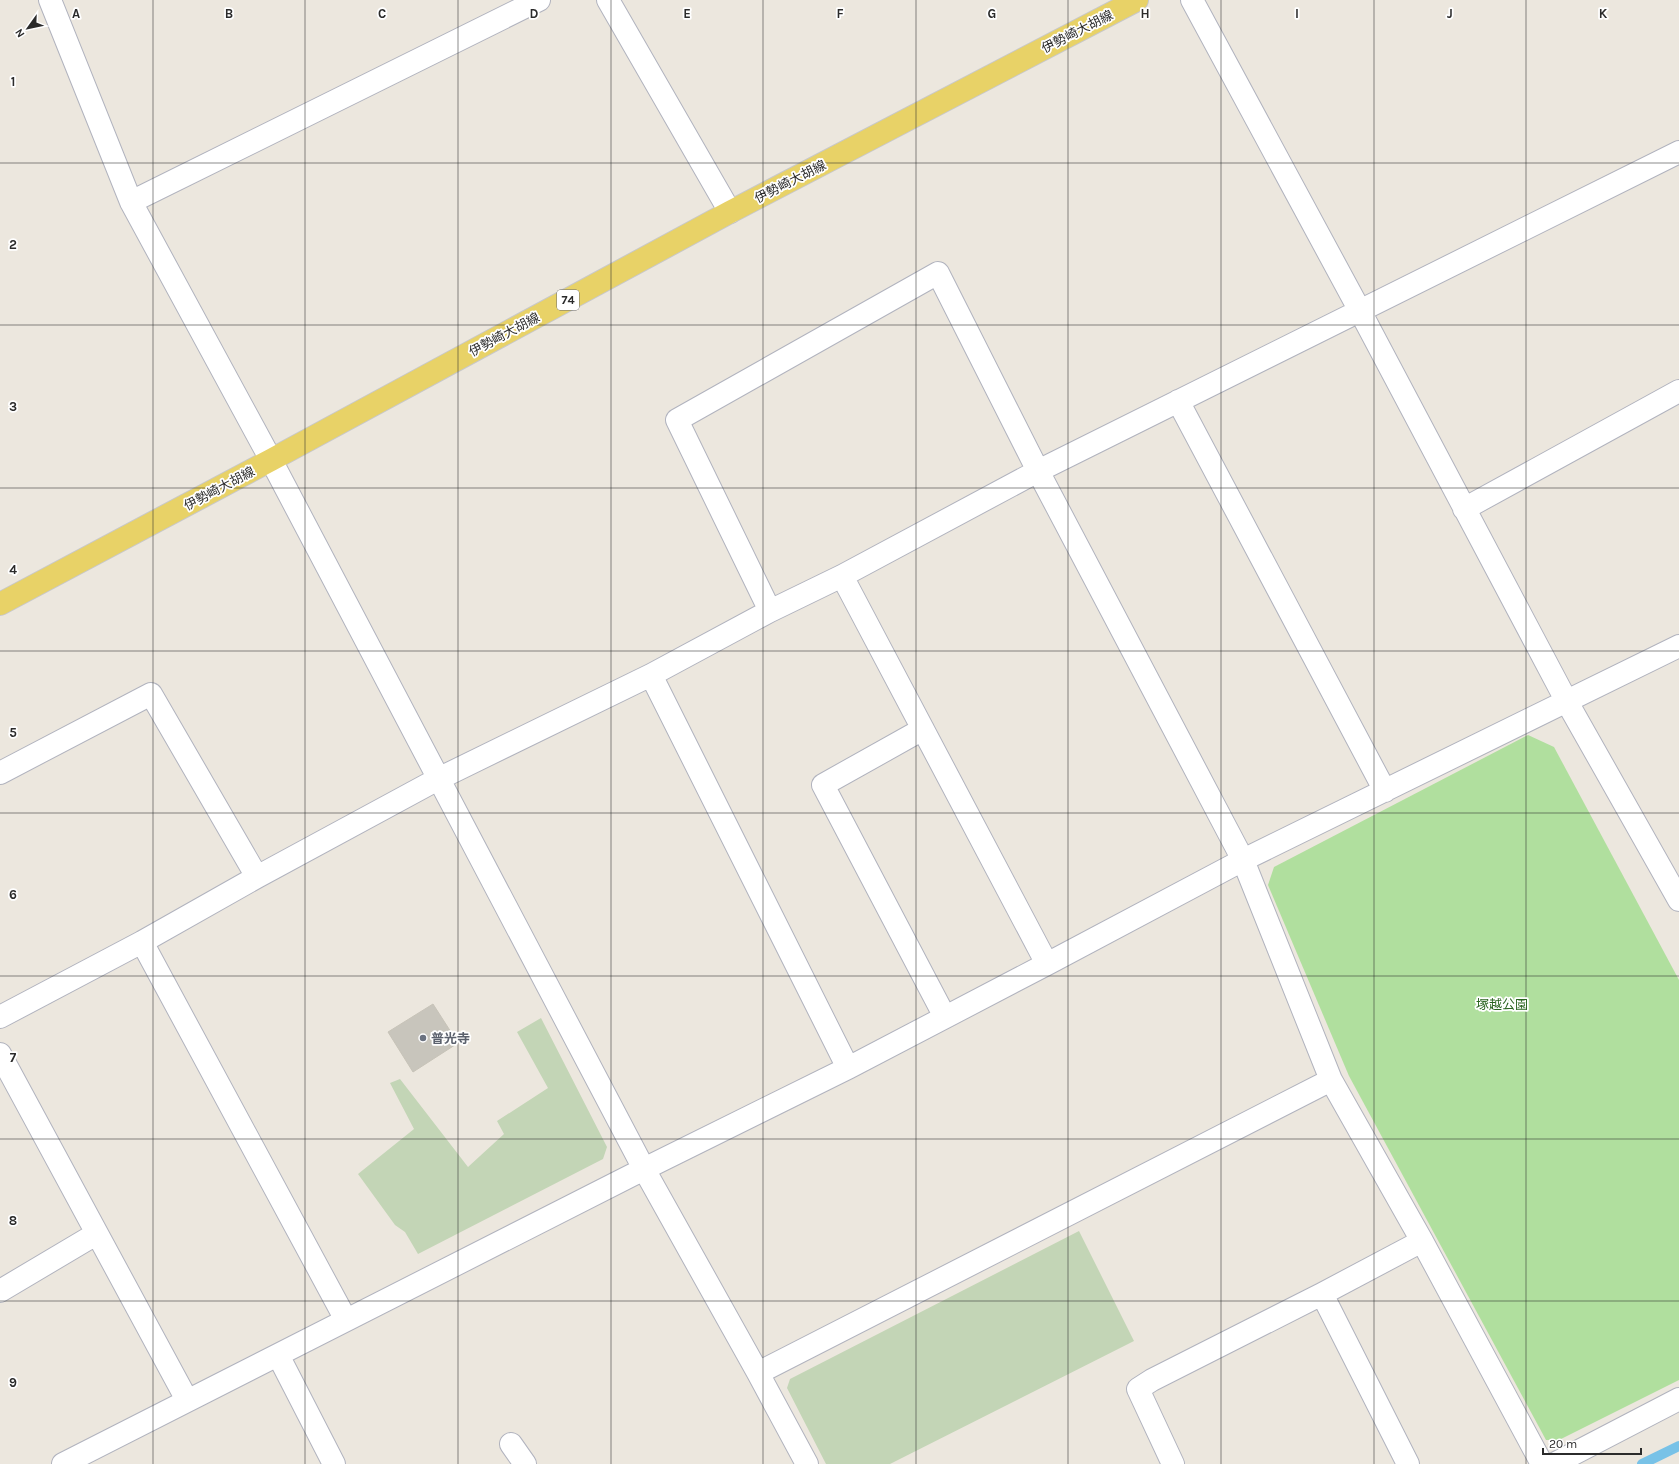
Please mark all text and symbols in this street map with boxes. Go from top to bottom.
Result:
text: A [72,6,80,21]
text: B [225,6,233,21]
text: C [378,6,386,21]
text: D [530,6,539,21]
text: E [683,6,691,21]
text: F [836,6,844,21]
text: G [988,6,996,21]
text: H [1140,6,1150,21]
text: I [1295,6,1299,21]
text: J [1447,6,1453,21]
text: K [1599,6,1608,21]
street label: 伊勢崎大胡線 [1039,7,1115,56]
north arrow [8,8,48,48]
text: N [12,26,28,40]
text: 1 [11,74,15,89]
street label: 伊勢崎大胡線 [752,157,828,206]
text: 2 [9,237,17,252]
road number: 74 [557,290,579,310]
street label: 伊勢崎大胡線 [466,310,542,359]
text: 3 [9,399,17,414]
street label: 伊勢崎大胡線 [181,464,257,513]
text: 4 [9,562,17,577]
text: 5 [9,725,17,740]
text: 6 [9,887,17,902]
park label: 塚越公園 [1476,997,1528,1012]
place label: 普光寺 [431,1031,470,1046]
marker: 普光寺 [418,1033,428,1043]
text: 7 [10,1050,17,1065]
text: 8 [9,1213,17,1228]
text: 9 [9,1375,17,1390]
scale bar [1543,1430,1641,1456]
text: 20 m [1549,1437,1577,1451]

